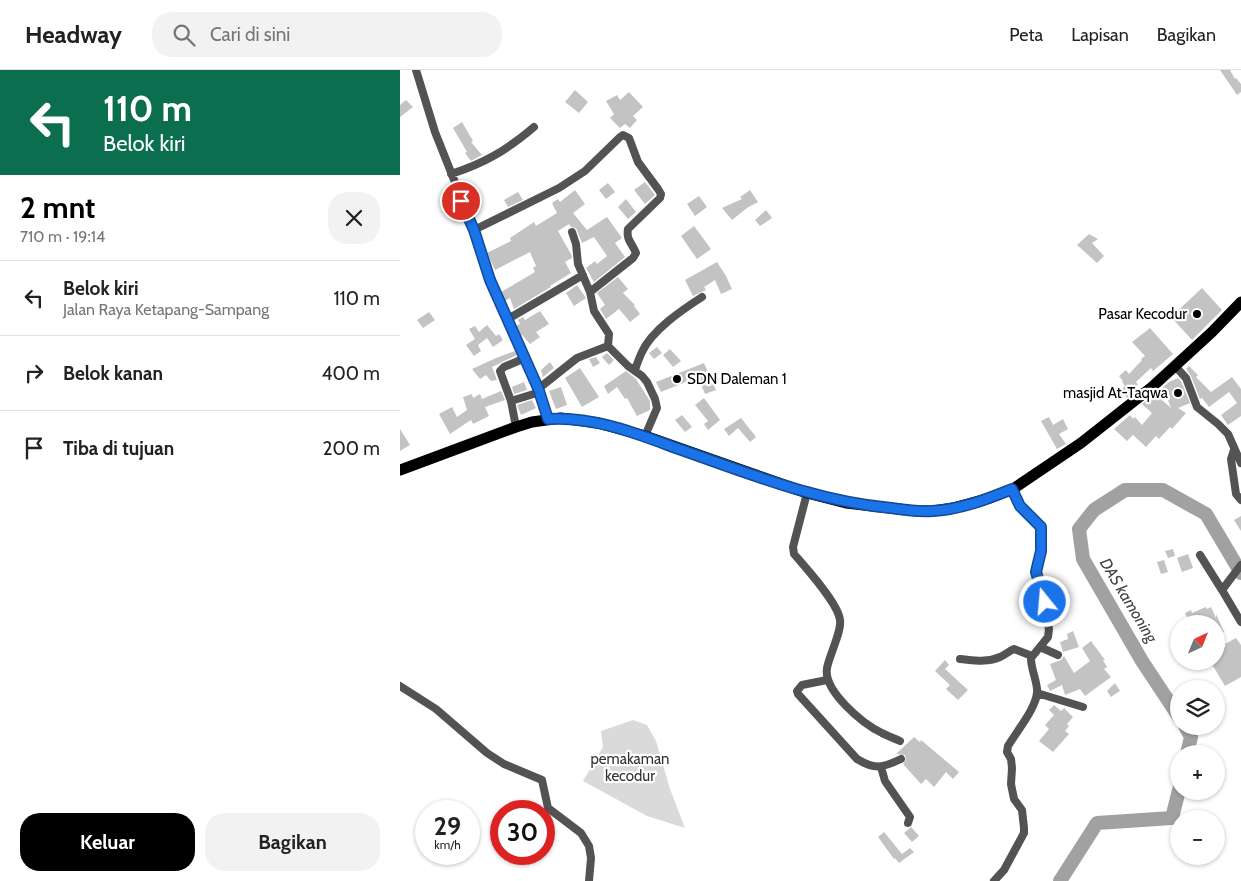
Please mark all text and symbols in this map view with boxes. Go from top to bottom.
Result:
search box [152,12,502,57]
text: Headway [25,20,122,49]
icon: search [170,21,198,49]
text: Cari di sini [210,23,290,46]
text: Peta [1009,24,1043,46]
text: Lapisan [1071,24,1129,46]
text: Bagikan [1157,24,1216,46]
text: 110 m [103,87,192,130]
icon: left [20,90,85,155]
text: Belok kiri [103,130,186,157]
pin [440,180,482,222]
icon: arrive [447,187,475,215]
text: 2 mnt [20,189,95,226]
button: close [328,192,380,244]
text: 710 m · 19:14 [20,227,105,246]
text: Belok kiri [63,277,139,300]
icon: left [20,284,48,312]
text: 110 m [333,287,380,310]
text: Jalan Raya Ketapang-Sampang [63,300,269,319]
place label: Pasar Kecodur [1098,305,1187,323]
marker: Pasar Kecodur [1191,308,1203,320]
icon: right [20,359,48,387]
text: Belok kanan [63,362,163,385]
text: 400 m [322,362,380,385]
place label: SDN Daleman 1 [687,370,787,388]
marker: SDN Daleman 1 [671,373,683,385]
place label: masjid At-Taqwa [1063,384,1169,402]
marker: masjid At-Taqwa [1172,387,1184,399]
icon: arrive [20,434,48,462]
text: Tiba di tujuan [63,437,174,460]
text: 200 m [323,437,380,460]
water label: DAS kamoning [1096,554,1162,647]
position arrow [1018,575,1070,627]
north arrow [1170,615,1225,670]
map controls [1170,615,1225,865]
button: layers [1170,680,1225,735]
button: + [1170,745,1225,800]
park label: pemakaman kecodur [591,750,669,785]
speed limit sign: 30 [490,800,555,865]
button: − [1170,810,1225,865]
text: 29 [434,811,461,841]
button: Keluar [20,813,195,871]
button: Bagikan [205,813,380,871]
text: km/h [434,837,461,852]

